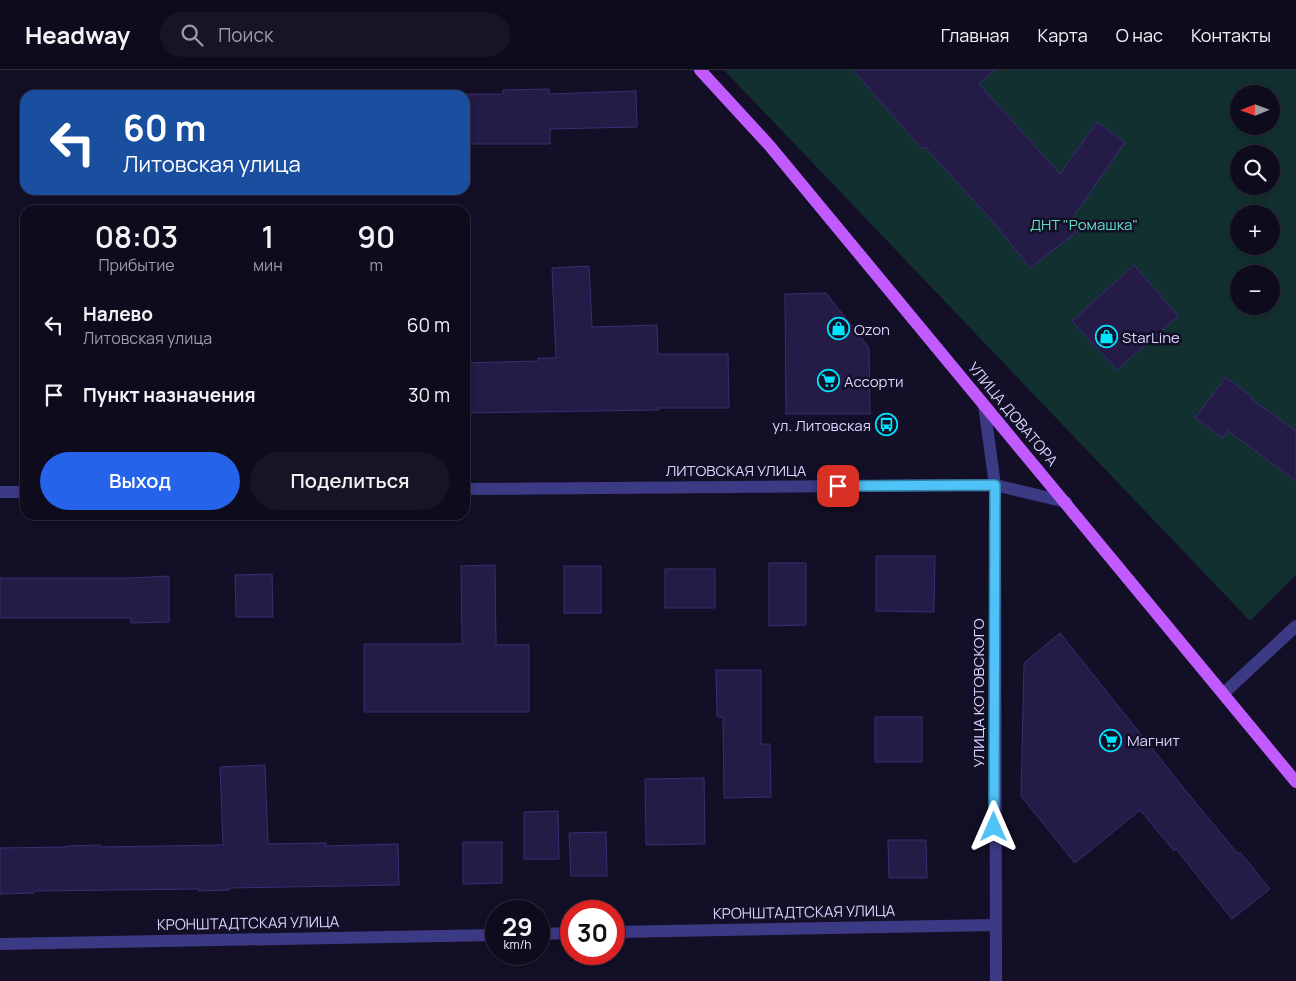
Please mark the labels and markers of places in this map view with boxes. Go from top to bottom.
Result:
shop icon: Ozon [826,317,850,341]
place label: Ozon [854,319,890,340]
shop icon: StarLine [1094,325,1118,349]
place label: StarLine [1122,327,1180,348]
supermarket icon: Ассорти [816,369,840,393]
place label: Ассорти [844,371,904,392]
bus stop icon: ул. Литовская [875,413,899,437]
place label: ул. Литовская [772,415,871,436]
pin [817,465,859,507]
supermarket icon: Магнит [1099,728,1123,752]
place label: Магнит [1127,730,1180,751]

